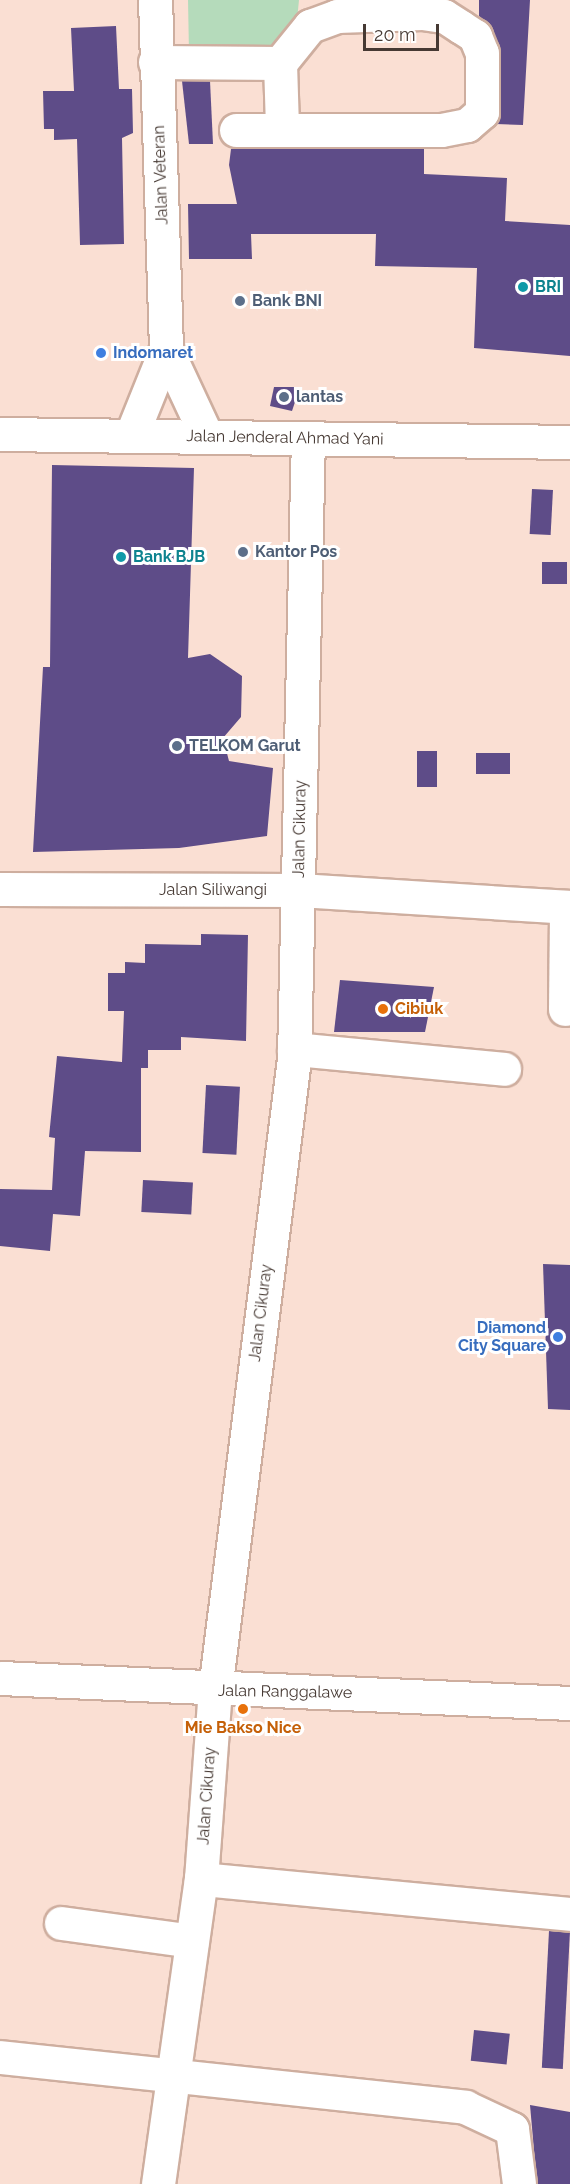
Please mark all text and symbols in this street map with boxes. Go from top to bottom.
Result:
scale bar [366,12,442,50]
text: 20 m [374,24,416,45]
street label: Jalan Veteran [150,125,172,225]
place label: BRI [535,277,561,297]
marker: BRI [516,280,530,294]
place label: Bank BNI [252,291,322,311]
marker: Bank BNI [233,294,247,308]
place label: Indomaret [113,343,193,363]
marker: Indomaret [94,346,108,360]
place label: lantas [296,387,343,407]
marker: lantas [277,390,291,404]
street label: Jalan Jenderal Ahmad Yani [185,427,385,449]
place label: Kantor Pos [255,542,338,562]
marker: Kantor Pos [236,545,250,559]
place label: Bank BJB [133,547,205,567]
marker: Bank BJB [114,550,128,564]
place label: TELKOM Garut [189,736,301,756]
marker: TELKOM Garut [170,739,184,753]
street label: Jalan Cikuray [290,780,310,878]
street label: Jalan Siliwangi [159,880,267,900]
place label: Cibiuk [395,999,443,1019]
marker: Cibiuk [376,1002,390,1016]
street label: Jalan Cikuray [246,1263,276,1363]
place label: Diamond City Square [458,1318,546,1356]
marker: Diamond City Square [551,1330,565,1344]
street label: Jalan Ranggalawe [218,1681,352,1703]
marker: Mie Bakso Nice [236,1702,250,1716]
place label: Mie Bakso Nice [185,1718,301,1738]
street label: Jalan Cikuray [194,1746,220,1846]

